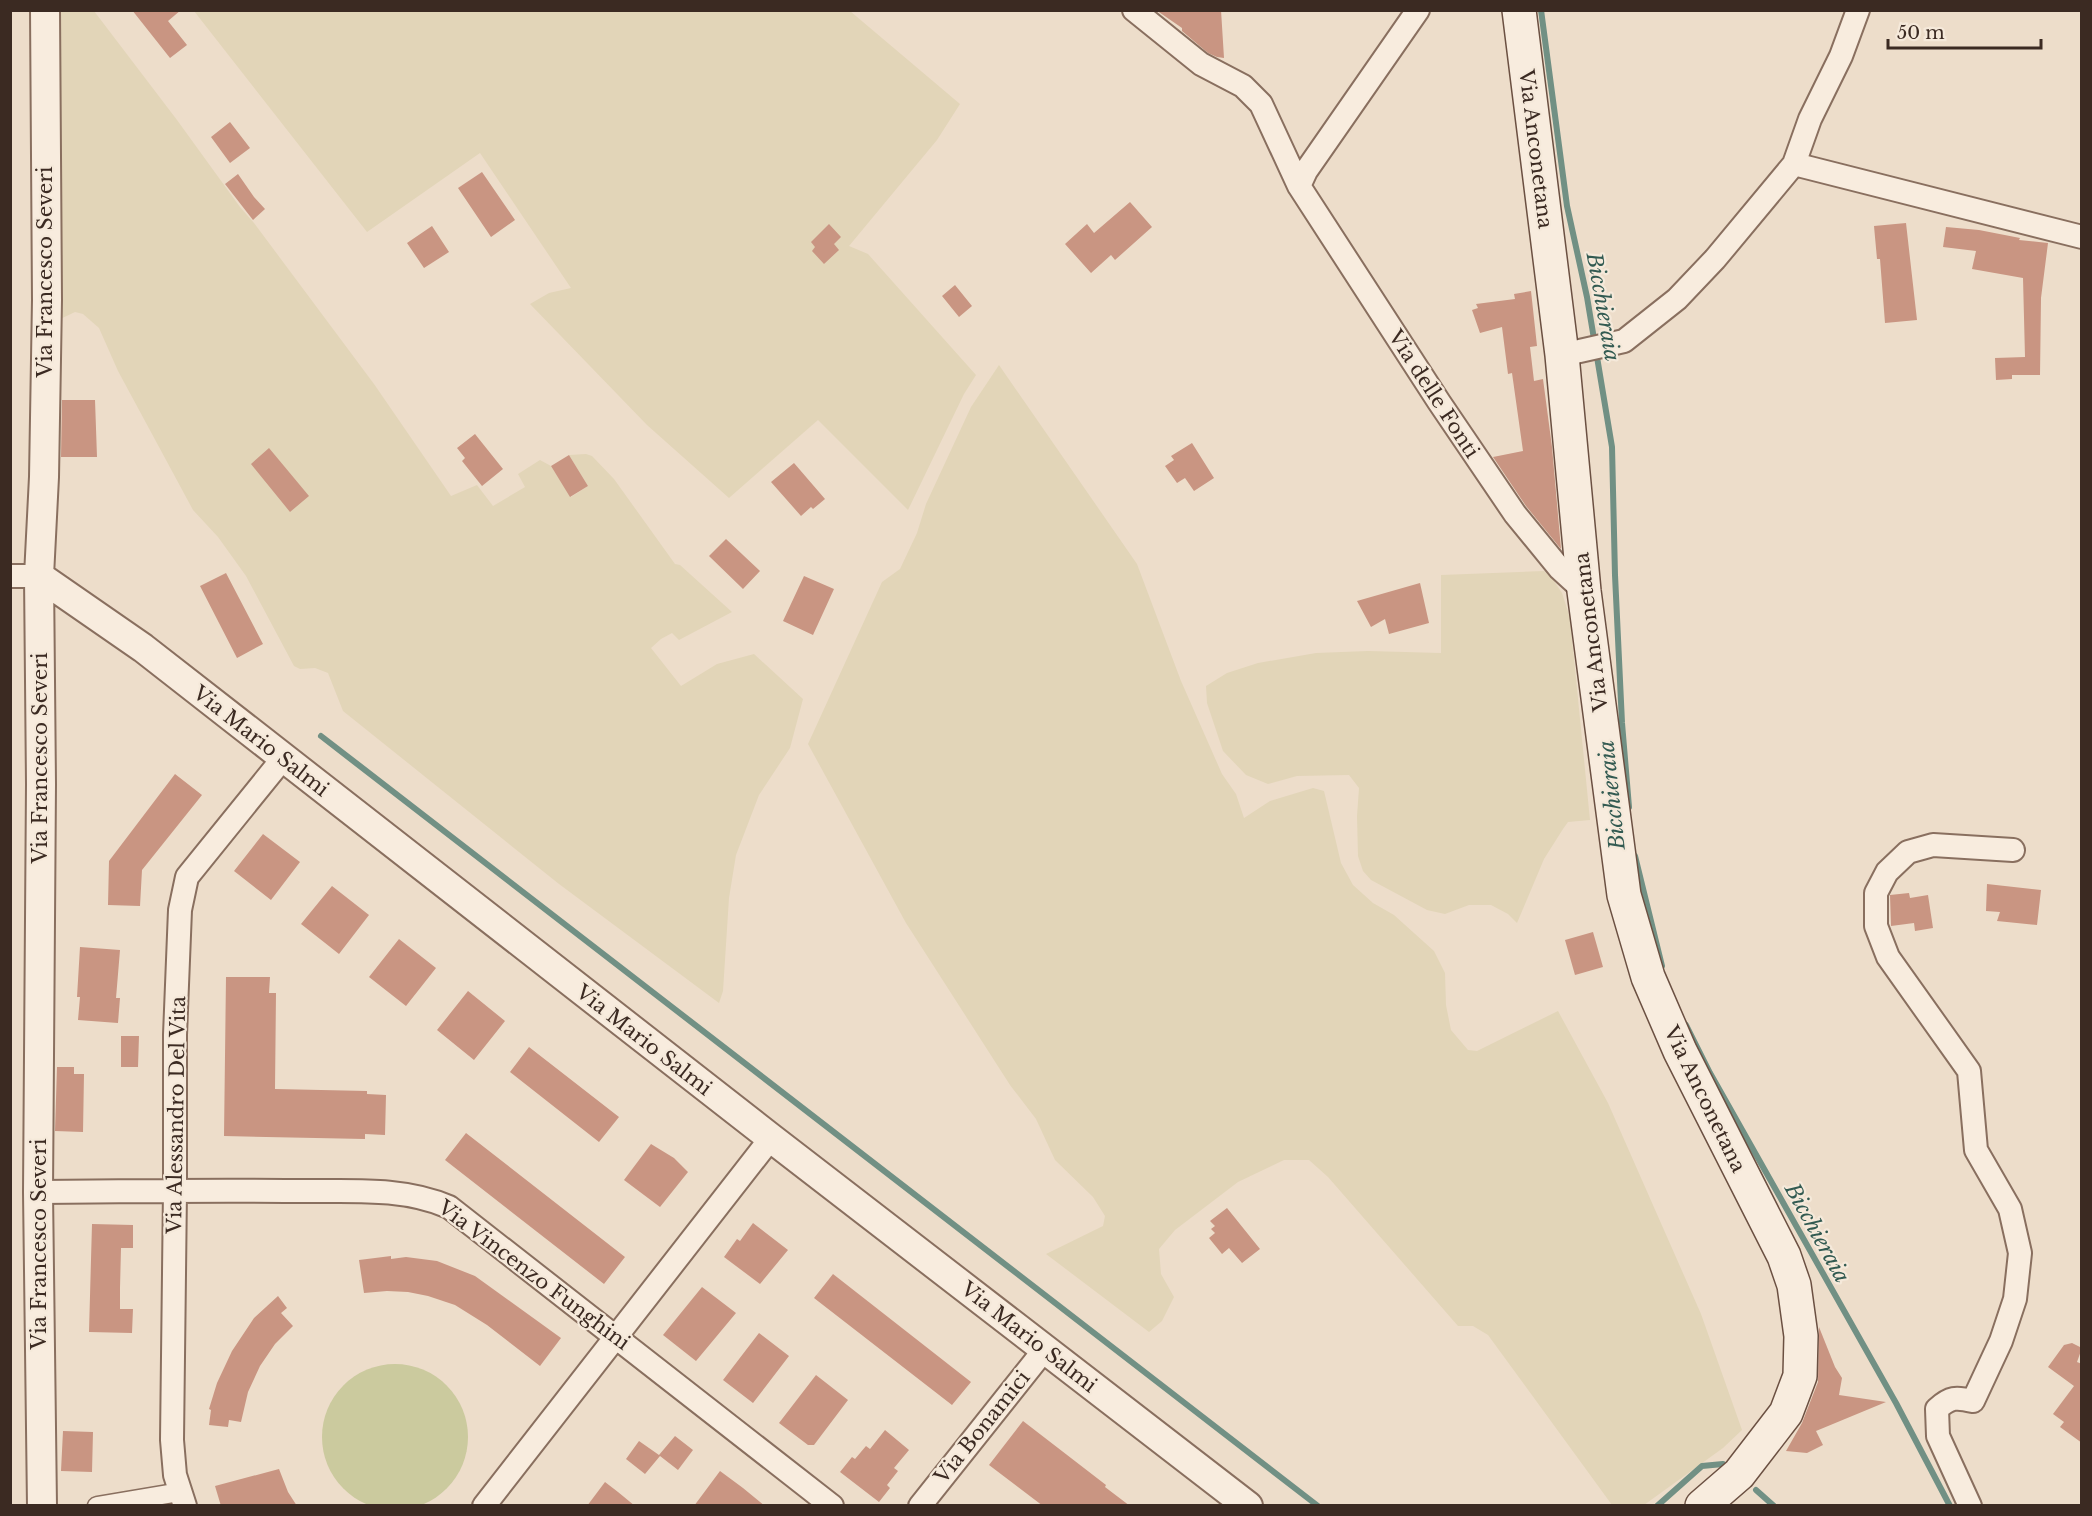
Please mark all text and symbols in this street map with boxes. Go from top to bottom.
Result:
scale bar [1888,12,2041,50]
text: 50 m [1897,22,1945,44]
street label: Via Anconetana [1514,67,1558,231]
street label: Via Francesco Severi [33,166,57,379]
water label: Bicchieraia [1580,250,1625,363]
street label: Via delle Fonti [1383,325,1484,463]
street label: Via Anconetana [1569,550,1613,714]
street label: Via Francesco Severi [28,652,52,865]
street label: Via Mario Salmi [188,680,334,802]
water label: Bicchieraia [1593,739,1631,852]
street label: Via Mario Salmi [571,979,717,1101]
street label: Via Alessandro Del Vita [162,995,190,1235]
street label: Via Anconetana [1659,1021,1751,1177]
street label: Via Francesco Severi [27,1138,51,1351]
water label: Bicchieraia [1778,1178,1855,1287]
street label: Via Vincenzo Funghini [433,1194,635,1355]
street label: Via Mario Salmi [956,1276,1102,1398]
street label: Via Bonamici [929,1366,1035,1489]

